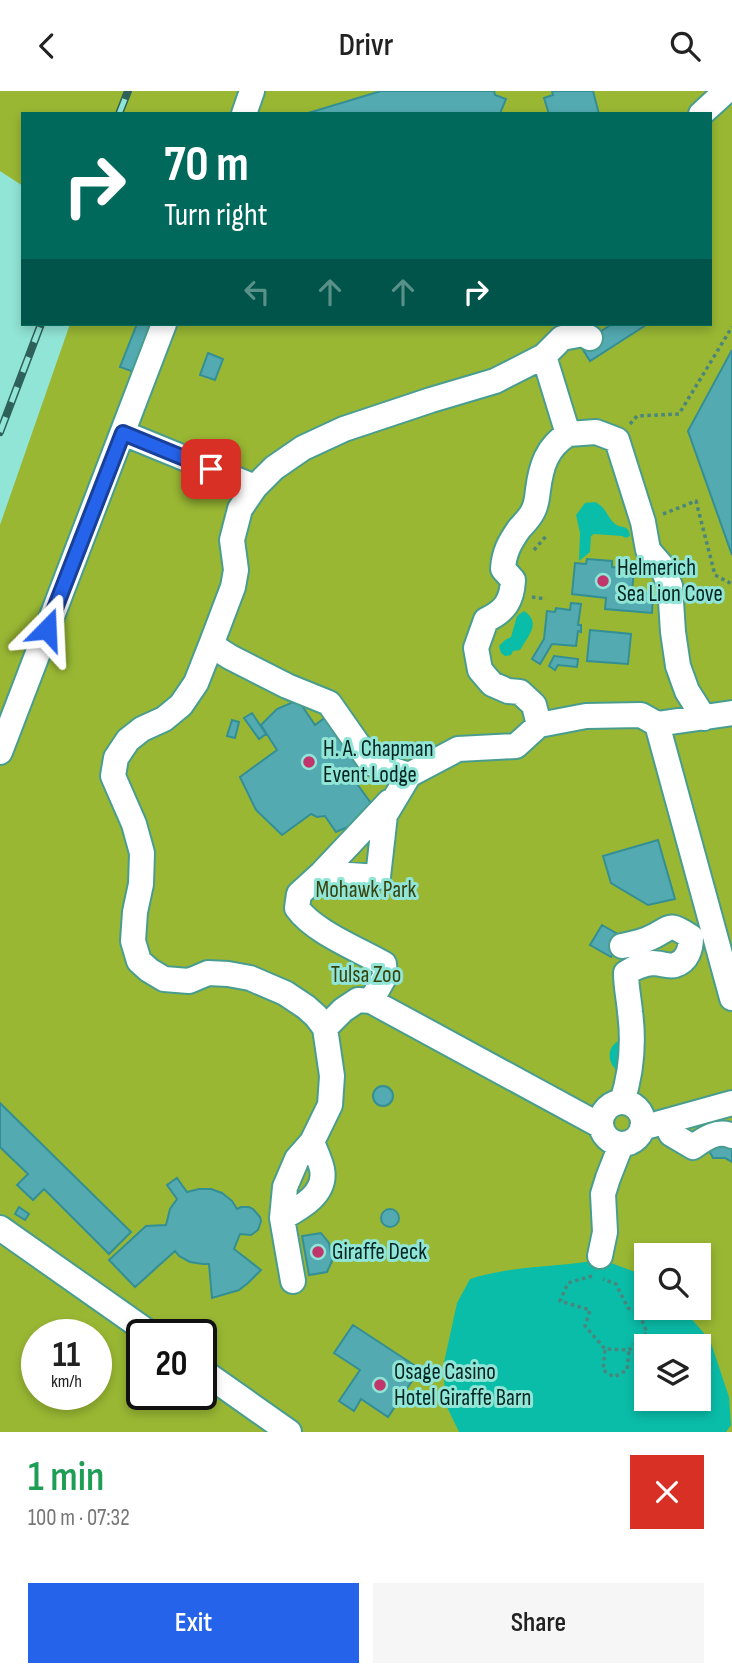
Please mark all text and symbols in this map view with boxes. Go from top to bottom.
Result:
text: Drivr [339,26,393,65]
icon: back [28,27,66,65]
icon: search [666,27,704,65]
text: 70 m [164,136,249,195]
icon: right [49,140,140,231]
text: Turn right [164,196,268,235]
icon: left [238,273,276,311]
icon: ahead [311,273,349,311]
icon: ahead [384,273,422,311]
icon: right [457,273,495,311]
pin [181,439,241,499]
icon: arrive [192,450,230,488]
place label: Helmerich Sea Lion Cove [617,554,723,608]
marker: Helmerich Sea Lion Cove [595,573,611,589]
position arrow [10,592,84,666]
place label: H. A. Chapman Event Lodge [323,735,434,789]
marker: H. A. Chapman Event Lodge [301,754,317,770]
park label: Mohawk Park [316,876,417,904]
park label: Tulsa Zoo [331,961,401,989]
place label: Giraffe Deck [332,1238,427,1266]
map controls [634,1243,711,1411]
button: search [634,1243,711,1320]
marker: Giraffe Deck [310,1244,326,1260]
speed limit sign: 20 [126,1319,217,1410]
text: 11 [53,1334,80,1377]
button: layers [634,1334,711,1411]
place label: Osage Casino Hotel Giraffe Barn [394,1358,531,1412]
text: km/h [51,1371,82,1392]
marker: Osage Casino Hotel Giraffe Barn [372,1377,388,1393]
text: 1 min [28,1452,104,1503]
button: close [630,1455,704,1529]
text: 100 m · 07:32 [28,1504,130,1532]
button: Exit [28,1583,359,1663]
button: Share [373,1583,704,1663]

